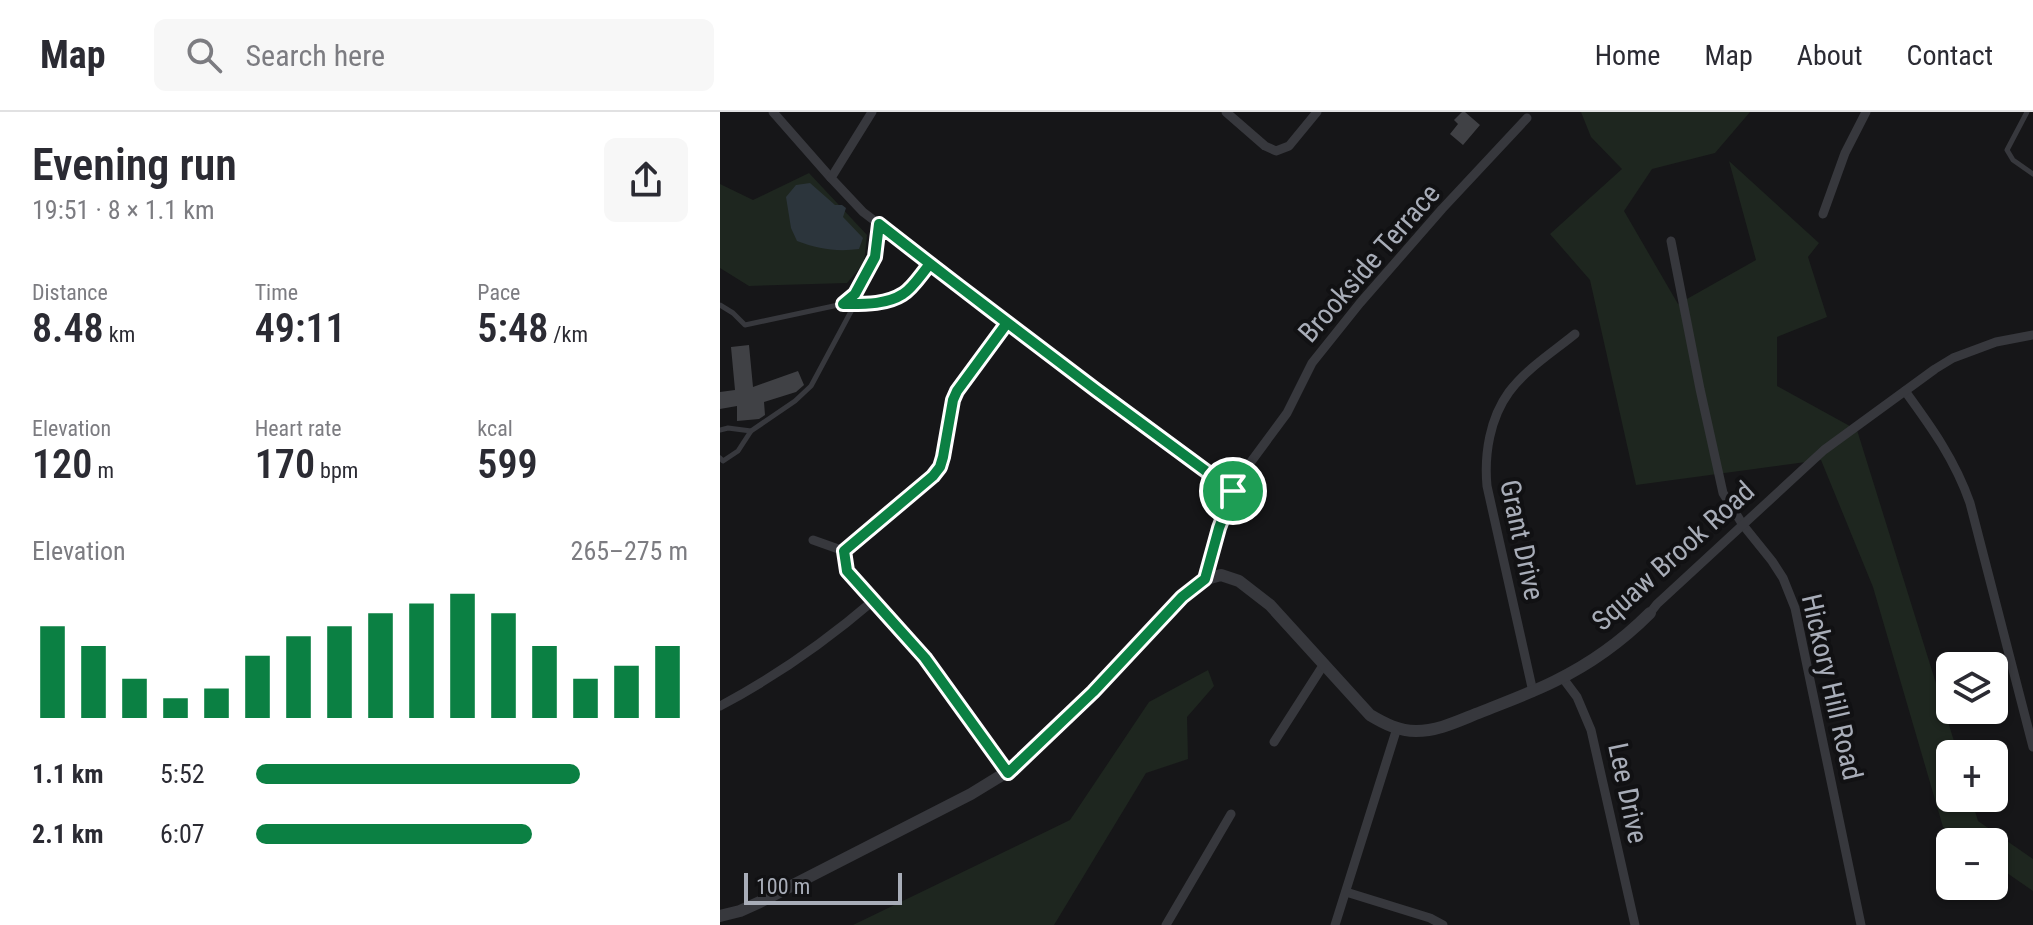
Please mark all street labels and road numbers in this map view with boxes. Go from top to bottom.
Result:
street label: Brookside Terrace [1291,177,1447,349]
street label: Squaw Brook Road [1585,474,1761,638]
street label: Grant Drive [1493,477,1551,603]
street label: Hickory Hill Road [1795,591,1869,783]
street label: Lee Drive [1601,740,1655,846]

